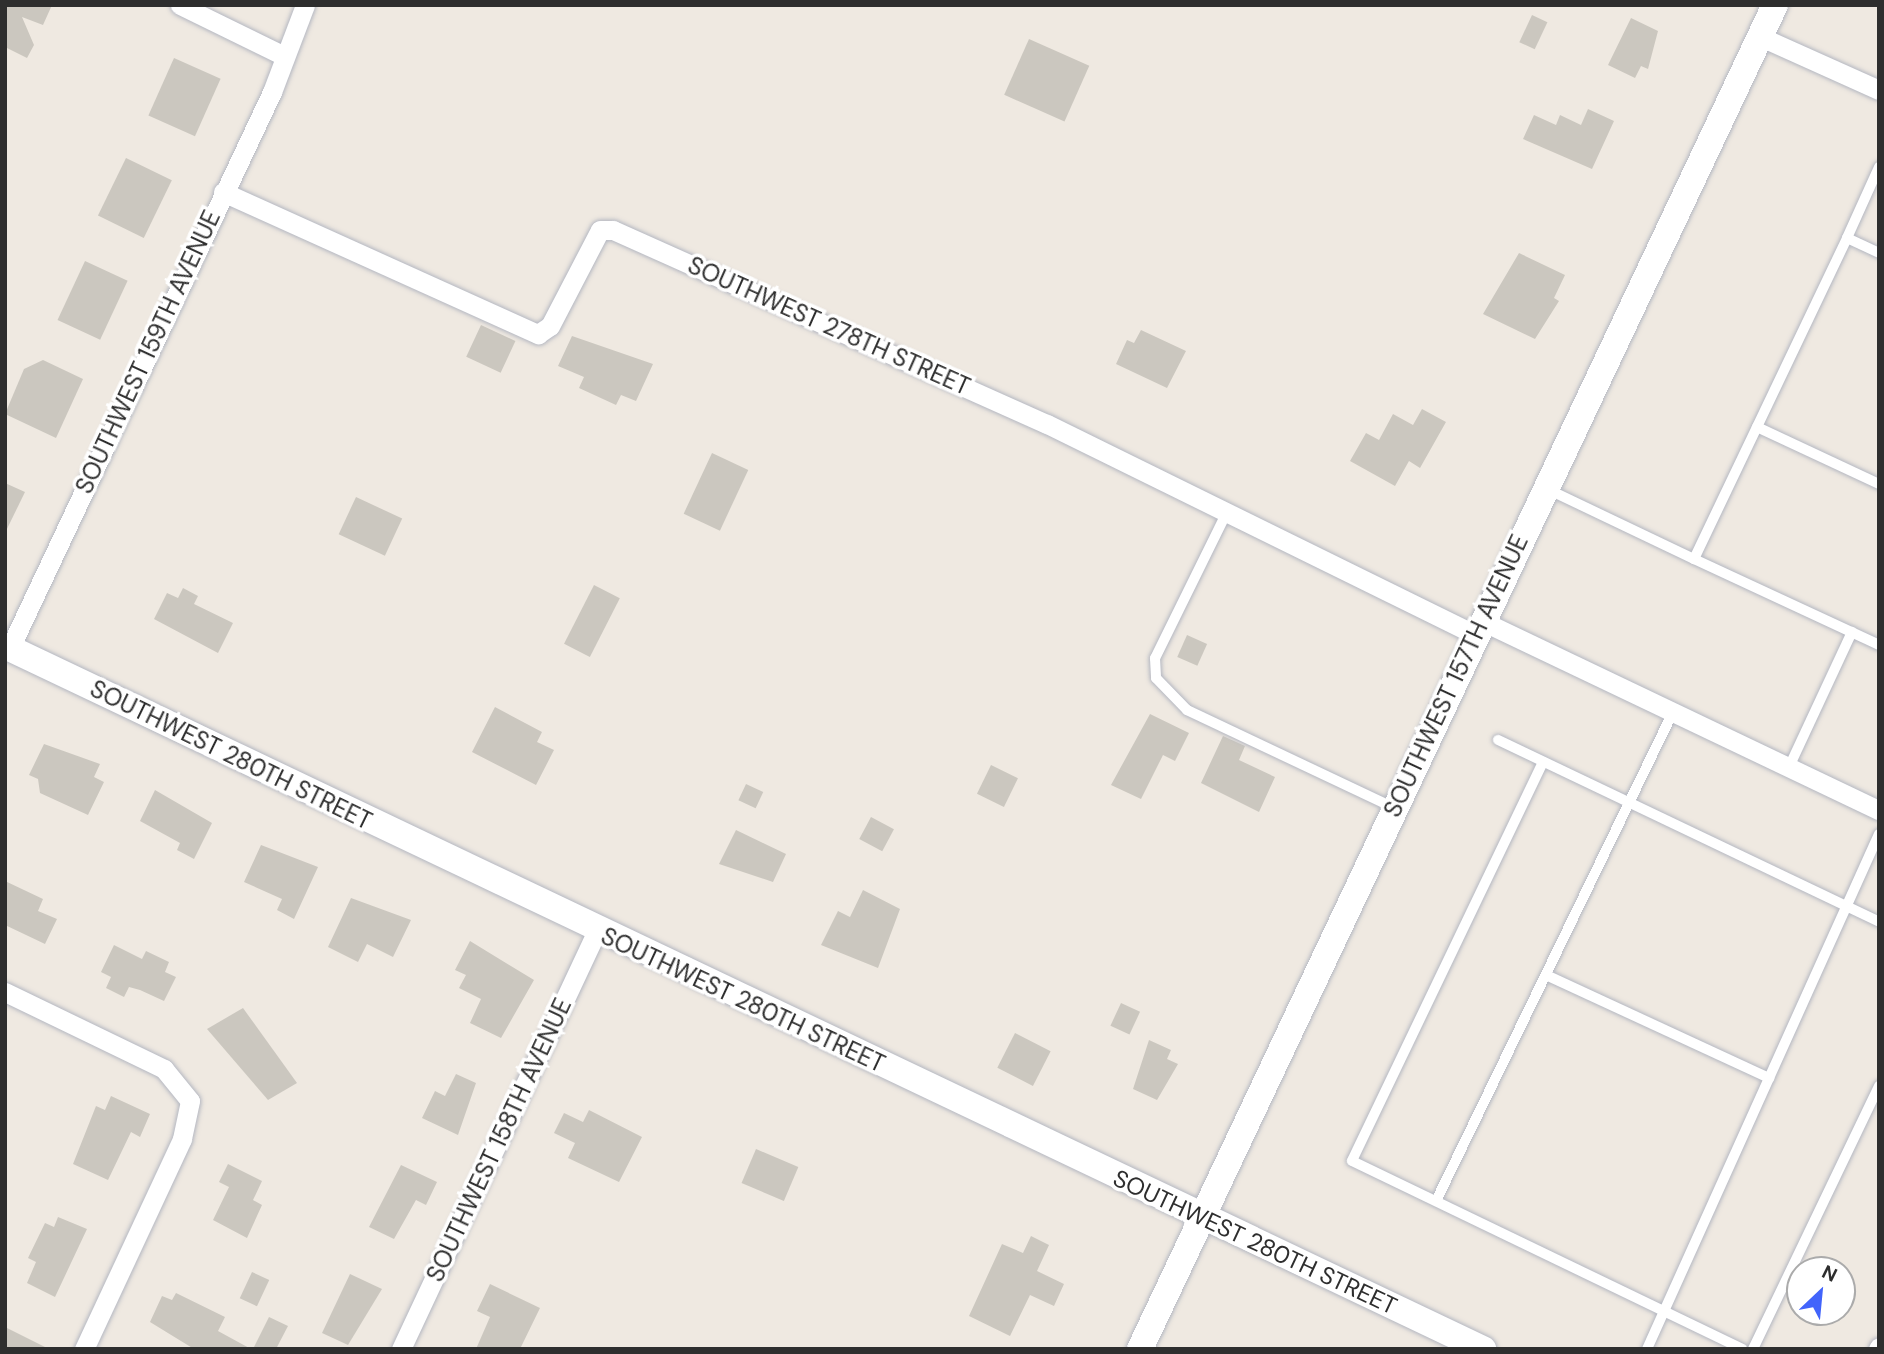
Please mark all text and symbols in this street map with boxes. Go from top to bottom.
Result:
street label: SOUTHWEST 159TH AVENUE [70,206,226,498]
street label: SOUTHWEST 278TH STREET [683,251,975,401]
street label: SOUTHWEST 157TH AVENUE [1378,530,1534,822]
street label: SOUTHWEST 280TH STREET [86,674,376,836]
street label: SOUTHWEST 280TH STREET [597,922,889,1078]
street label: SOUTHWEST 158TH AVENUE [421,994,577,1286]
street label: SOUTHWEST 280TH STREET [1109,1164,1401,1320]
north arrow [1786,1256,1856,1326]
text: N [1818,1259,1841,1288]

